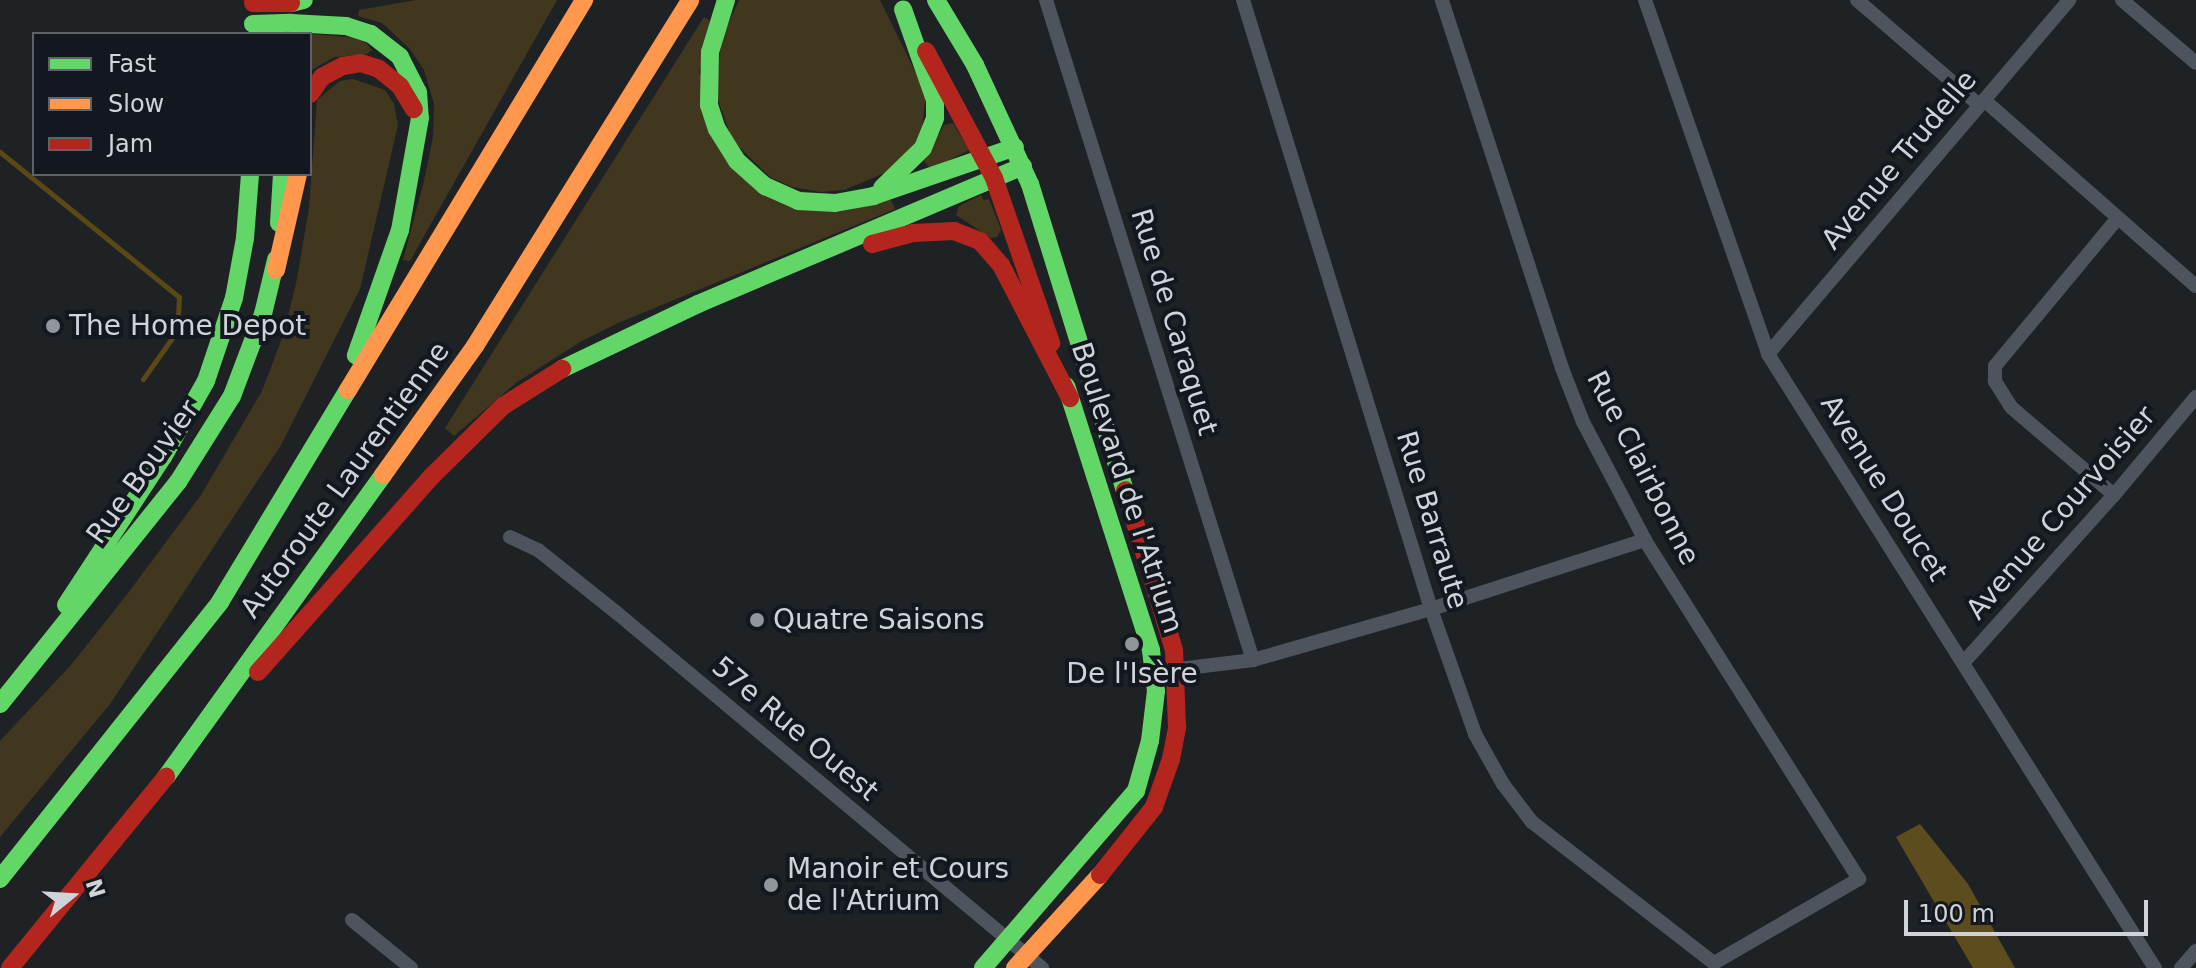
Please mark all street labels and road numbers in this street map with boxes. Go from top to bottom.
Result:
street label: Avenue Trudelle [1814,64,1984,256]
street label: Rue de Caraquet [1124,205,1224,439]
street label: Autoroute Laurentienne [234,335,456,625]
street label: Boulevard de l'Atrium [1064,338,1190,638]
street label: Rue Clairbonne [1580,365,1706,571]
street label: Avenue Doucet [1813,389,1955,587]
street label: Rue Bouvier [80,394,206,550]
street label: Avenue Courvoisier [1959,400,2163,626]
street label: Rue Barraute [1389,427,1475,613]
street label: 57e Rue Ouest [705,650,885,808]

